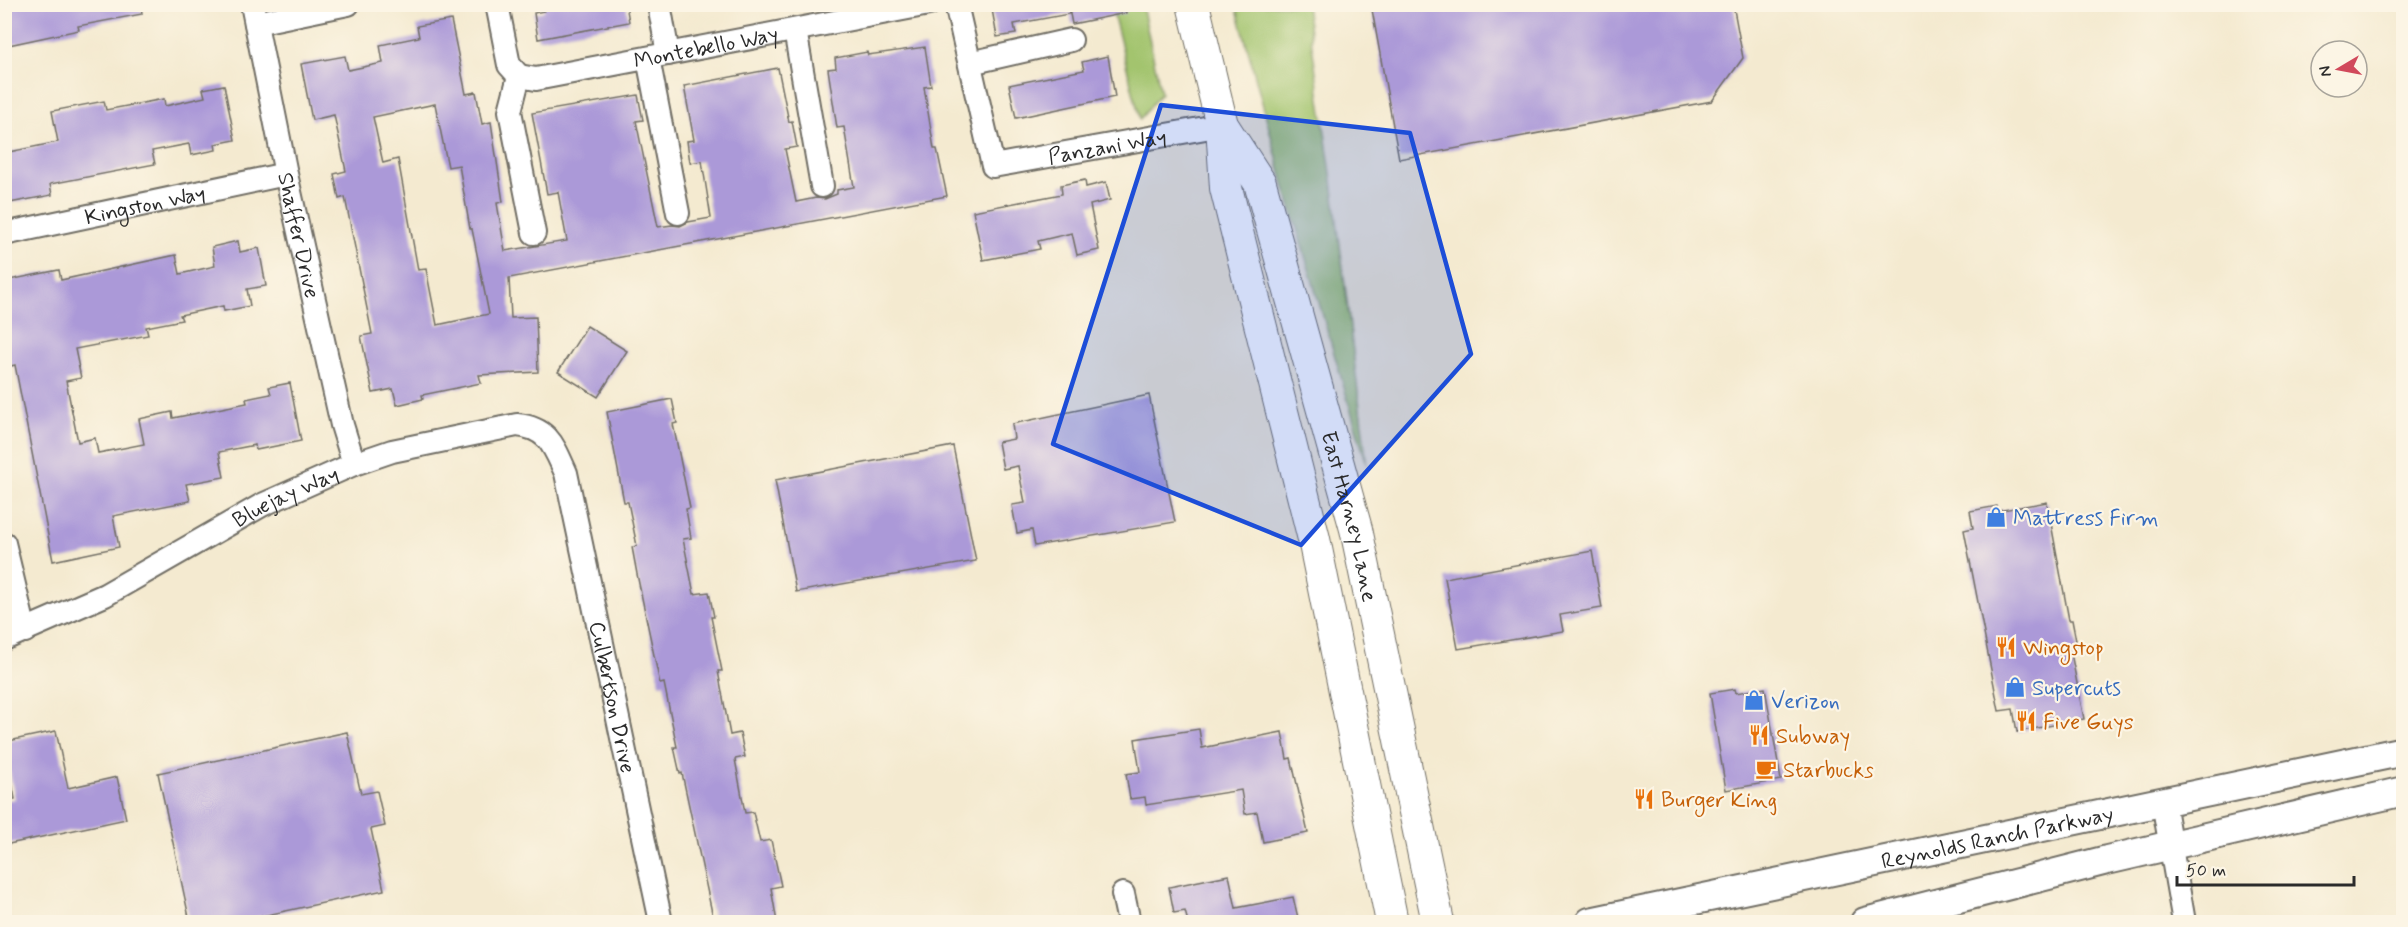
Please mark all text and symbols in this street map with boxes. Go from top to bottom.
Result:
street label: Montebello Way [631,21,781,76]
north arrow [2309,39,2369,99]
text: N [2314,64,2337,78]
street label: Panzani Way [1046,123,1169,172]
street label: Shaffer Drive [270,170,325,301]
street label: Kingston Way [82,180,208,232]
street label: East Harney Lane [1313,428,1383,605]
street label: Bluejay Way [228,461,344,535]
shop icon: Mattress Firm [1984,505,2008,529]
place label: Mattress Firm [2013,505,2159,533]
street label: Culbertson Drive [582,619,641,776]
restaurant icon: Wingstop [1994,635,2018,659]
place label: Wingstop [2023,635,2104,666]
shop icon: Supercuts [2003,675,2027,699]
place label: Supercuts [2032,675,2121,703]
shop icon: Verizon [1742,688,1766,712]
place label: Verizon [1771,688,1840,716]
restaurant icon: Five Guys [2014,709,2038,733]
place label: Five Guys [2043,709,2134,737]
restaurant icon: Subway [1747,723,1771,747]
place label: Subway [1776,723,1850,751]
cafe icon: Starbucks [1754,757,1778,781]
place label: Starbucks [1783,757,1874,785]
restaurant icon: Burger King [1632,787,1656,811]
place label: Burger King [1661,787,1777,818]
street label: Reynolds Ranch Parkway [1879,800,2116,876]
scale bar [2177,849,2354,887]
text: 50 m [2186,859,2226,883]

